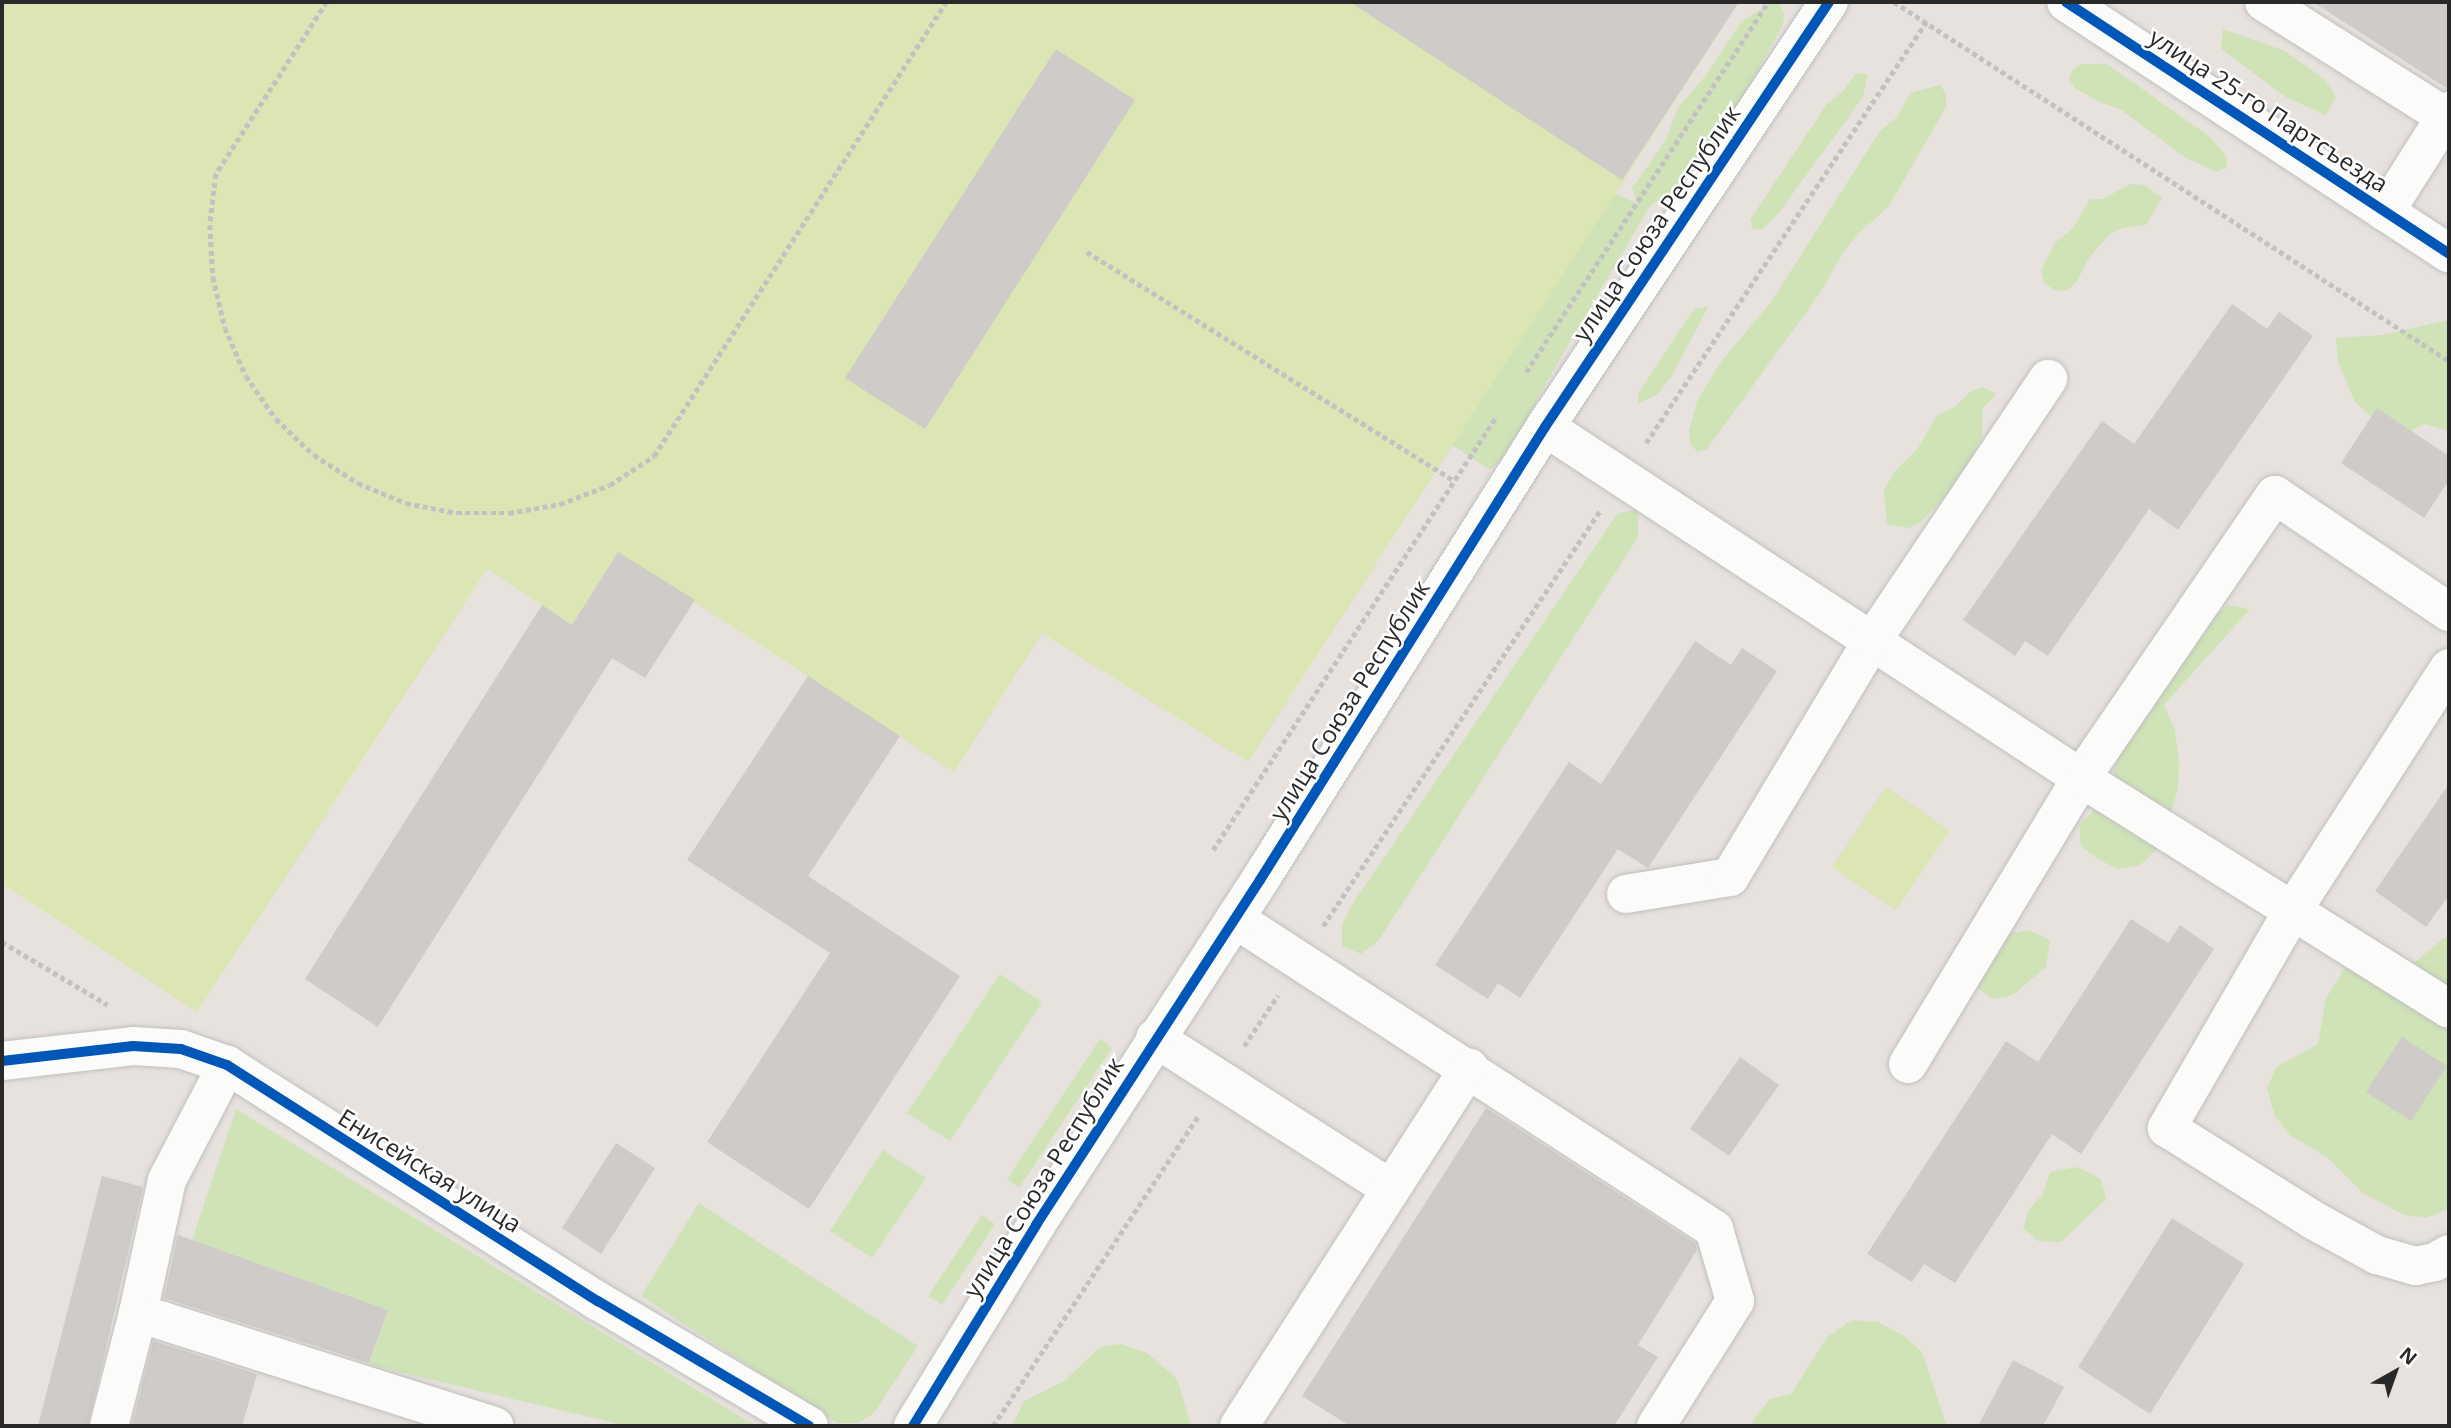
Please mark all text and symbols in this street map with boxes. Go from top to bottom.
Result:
street label: улица 25-го Партсъезда [2144,22,2394,198]
street label: улица Союза Республик [1566,100,1746,346]
street label: улица Союза Республик [1263,574,1435,826]
street label: улица Союза Республик [957,1051,1129,1303]
street label: Енисейская улица [333,1102,527,1238]
north arrow [2360,1337,2430,1407]
text: N [2394,1341,2423,1371]

